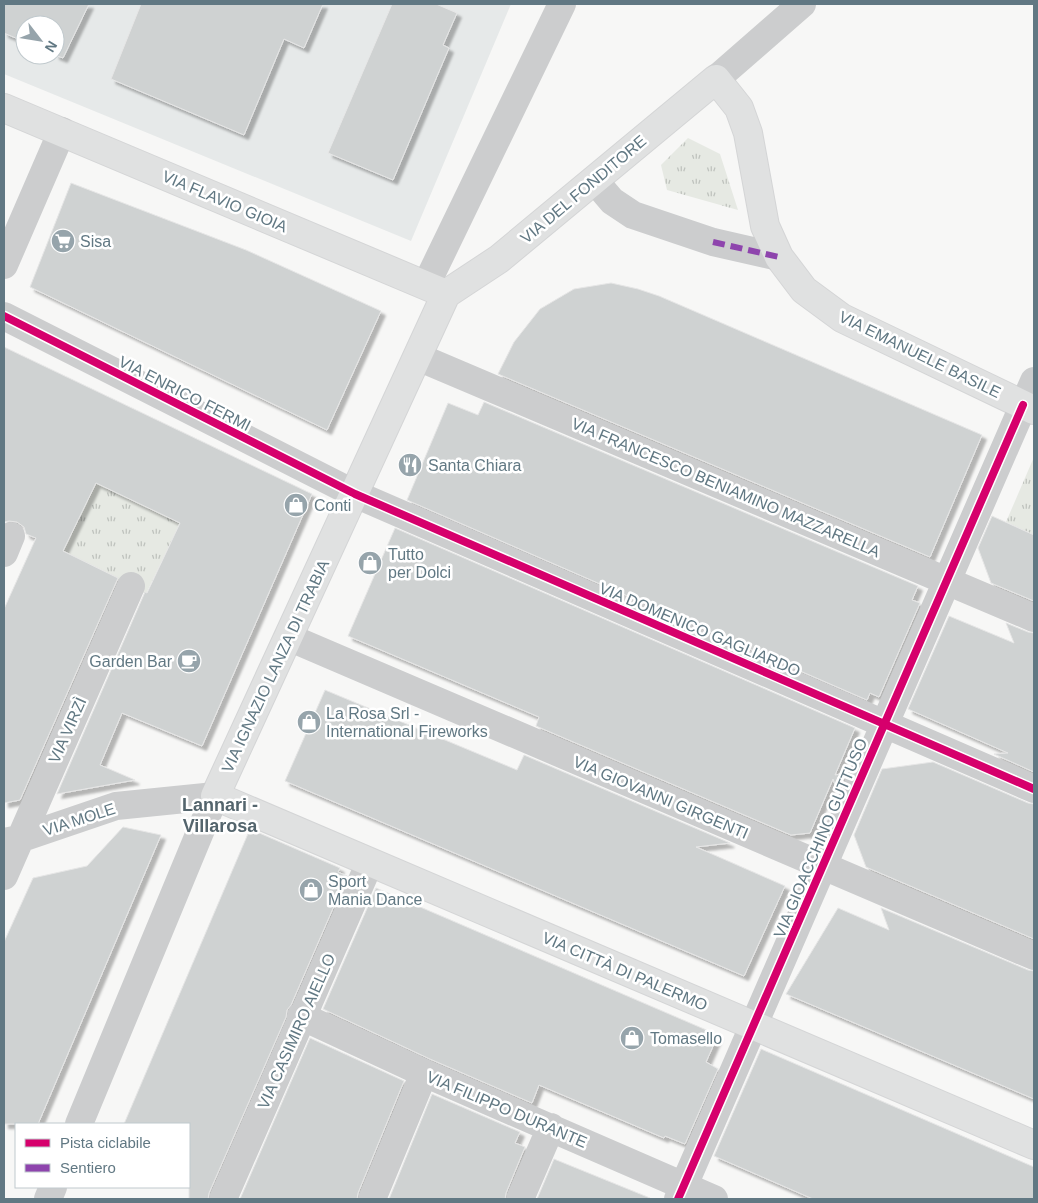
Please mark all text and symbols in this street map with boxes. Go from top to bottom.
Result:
north arrow [15,15,65,65]
text: N [42,38,61,55]
street label: VIA DEL FONDITORE [517,132,649,247]
street label: VIA FLAVIO GIOIA [160,167,290,236]
supermarket icon: Sisa [50,228,76,254]
place label: Sisa [80,233,111,250]
street label: VIA EMANUELE BASILE [836,308,1003,401]
street label: VIA ENRICO FERMI [116,353,254,434]
street label: VIA FRANCESCO BENIAMINO MAZZARELLA [569,414,883,561]
restaurant icon: Santa Chiara [397,452,423,478]
place label: Santa Chiara [428,457,521,474]
shop icon: Conti [283,492,309,518]
place label: Conti [314,497,351,514]
place label: Tutto per Dolci [388,546,451,581]
shop icon: Tutto per Dolci [357,550,383,576]
street label: VIA IGNAZIO LANZA DI TRABIA [219,557,332,775]
street label: VIA DOMENICO GAGLIARDO [597,579,803,680]
cafe icon: Garden Bar [176,648,202,674]
place label: Garden Bar [89,653,173,670]
street label: VIA VIRZÌ [44,694,90,766]
place label: La Rosa Srl - International Fireworks [326,705,488,740]
shop icon: La Rosa Srl - International Fireworks [296,709,322,735]
street label: VIA GIOACCHINO GUTTUSO [771,736,870,941]
street label: VIA GIOVANNI GIRGENTI [571,753,751,842]
district label: Lannari - Villarosa [182,795,258,836]
street label: VIA MOLE [41,800,117,839]
place label: Sport Mania Dance [328,873,422,908]
shop icon: Sport Mania Dance [298,877,324,903]
street label: VIA CITTÀ DI PALERMO [540,928,710,1014]
street label: VIA CASIMIRO AIELLO [255,951,338,1111]
shop icon: Tomasello [619,1025,645,1051]
place label: Tomasello [650,1030,722,1047]
street label: VIA FILIPPO DURANTE [424,1068,590,1151]
legend [15,1123,190,1188]
text: Pista ciclabile [60,1134,151,1151]
text: Sentiero [60,1159,116,1176]

